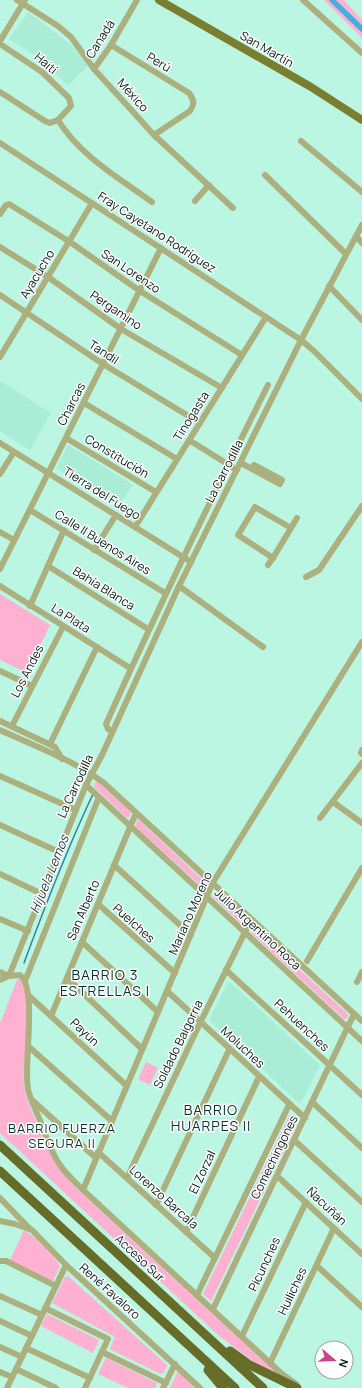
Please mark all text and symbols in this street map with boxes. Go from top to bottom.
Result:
street label: Canadá [81,16,119,62]
street label: San Martín [237,27,297,71]
street label: Haití [31,48,61,78]
street label: Perú [144,48,174,76]
street label: México [113,75,153,115]
street label: Fray Cayetano Rodríguez [95,187,219,277]
street label: San Lorenzo [98,245,164,297]
street label: Ayacucho [16,246,58,302]
street label: Pergamino [87,286,145,334]
street label: Tandil [86,336,122,368]
street label: Charcas [53,380,89,428]
street label: Tinogasta [169,388,213,444]
street label: Constitución [82,430,152,482]
street label: La Carrodilla [201,437,247,505]
street label: Tierra del Fuego [60,462,144,524]
street label: Calle II Buenos Aires [52,506,154,578]
street label: Bahía Blanca [70,562,138,614]
street label: La Plata [48,599,94,637]
street label: Los Andes [6,642,48,700]
street label: La Carrodilla [53,751,97,821]
water label: Hijuela Lemos [25,831,73,916]
street label: Mariano Moreno [164,869,216,957]
street label: San Alberto [63,877,103,943]
street label: Julio Argentino Roca [211,884,305,974]
street label: Puelches [109,900,159,946]
district label: BARRIO 3 ESTRELLAS I [60,965,150,1000]
street label: Pehuenches [271,995,333,1055]
street label: Soldado Baigorria [149,997,207,1091]
street label: Payún [67,1014,103,1050]
street label: Moluches [217,1022,269,1072]
district label: BARRIO HUARPES II [171,1100,251,1135]
street label: Comechingones [246,1112,302,1202]
district label: BARRIO FUERZA SEGURA II [8,1119,116,1152]
street label: El Zorzal [185,1147,219,1197]
street label: Lorenzo Barcala [126,1161,202,1233]
street label: Ñacuñán [303,1183,351,1229]
street label: Acceso Sur [111,1231,169,1286]
street label: Picunches [244,1234,284,1294]
street label: René Favaloro [76,1259,144,1323]
street label: Huiliches [274,1264,310,1318]
north arrow [314,1340,354,1380]
text: N [336,1357,352,1370]

